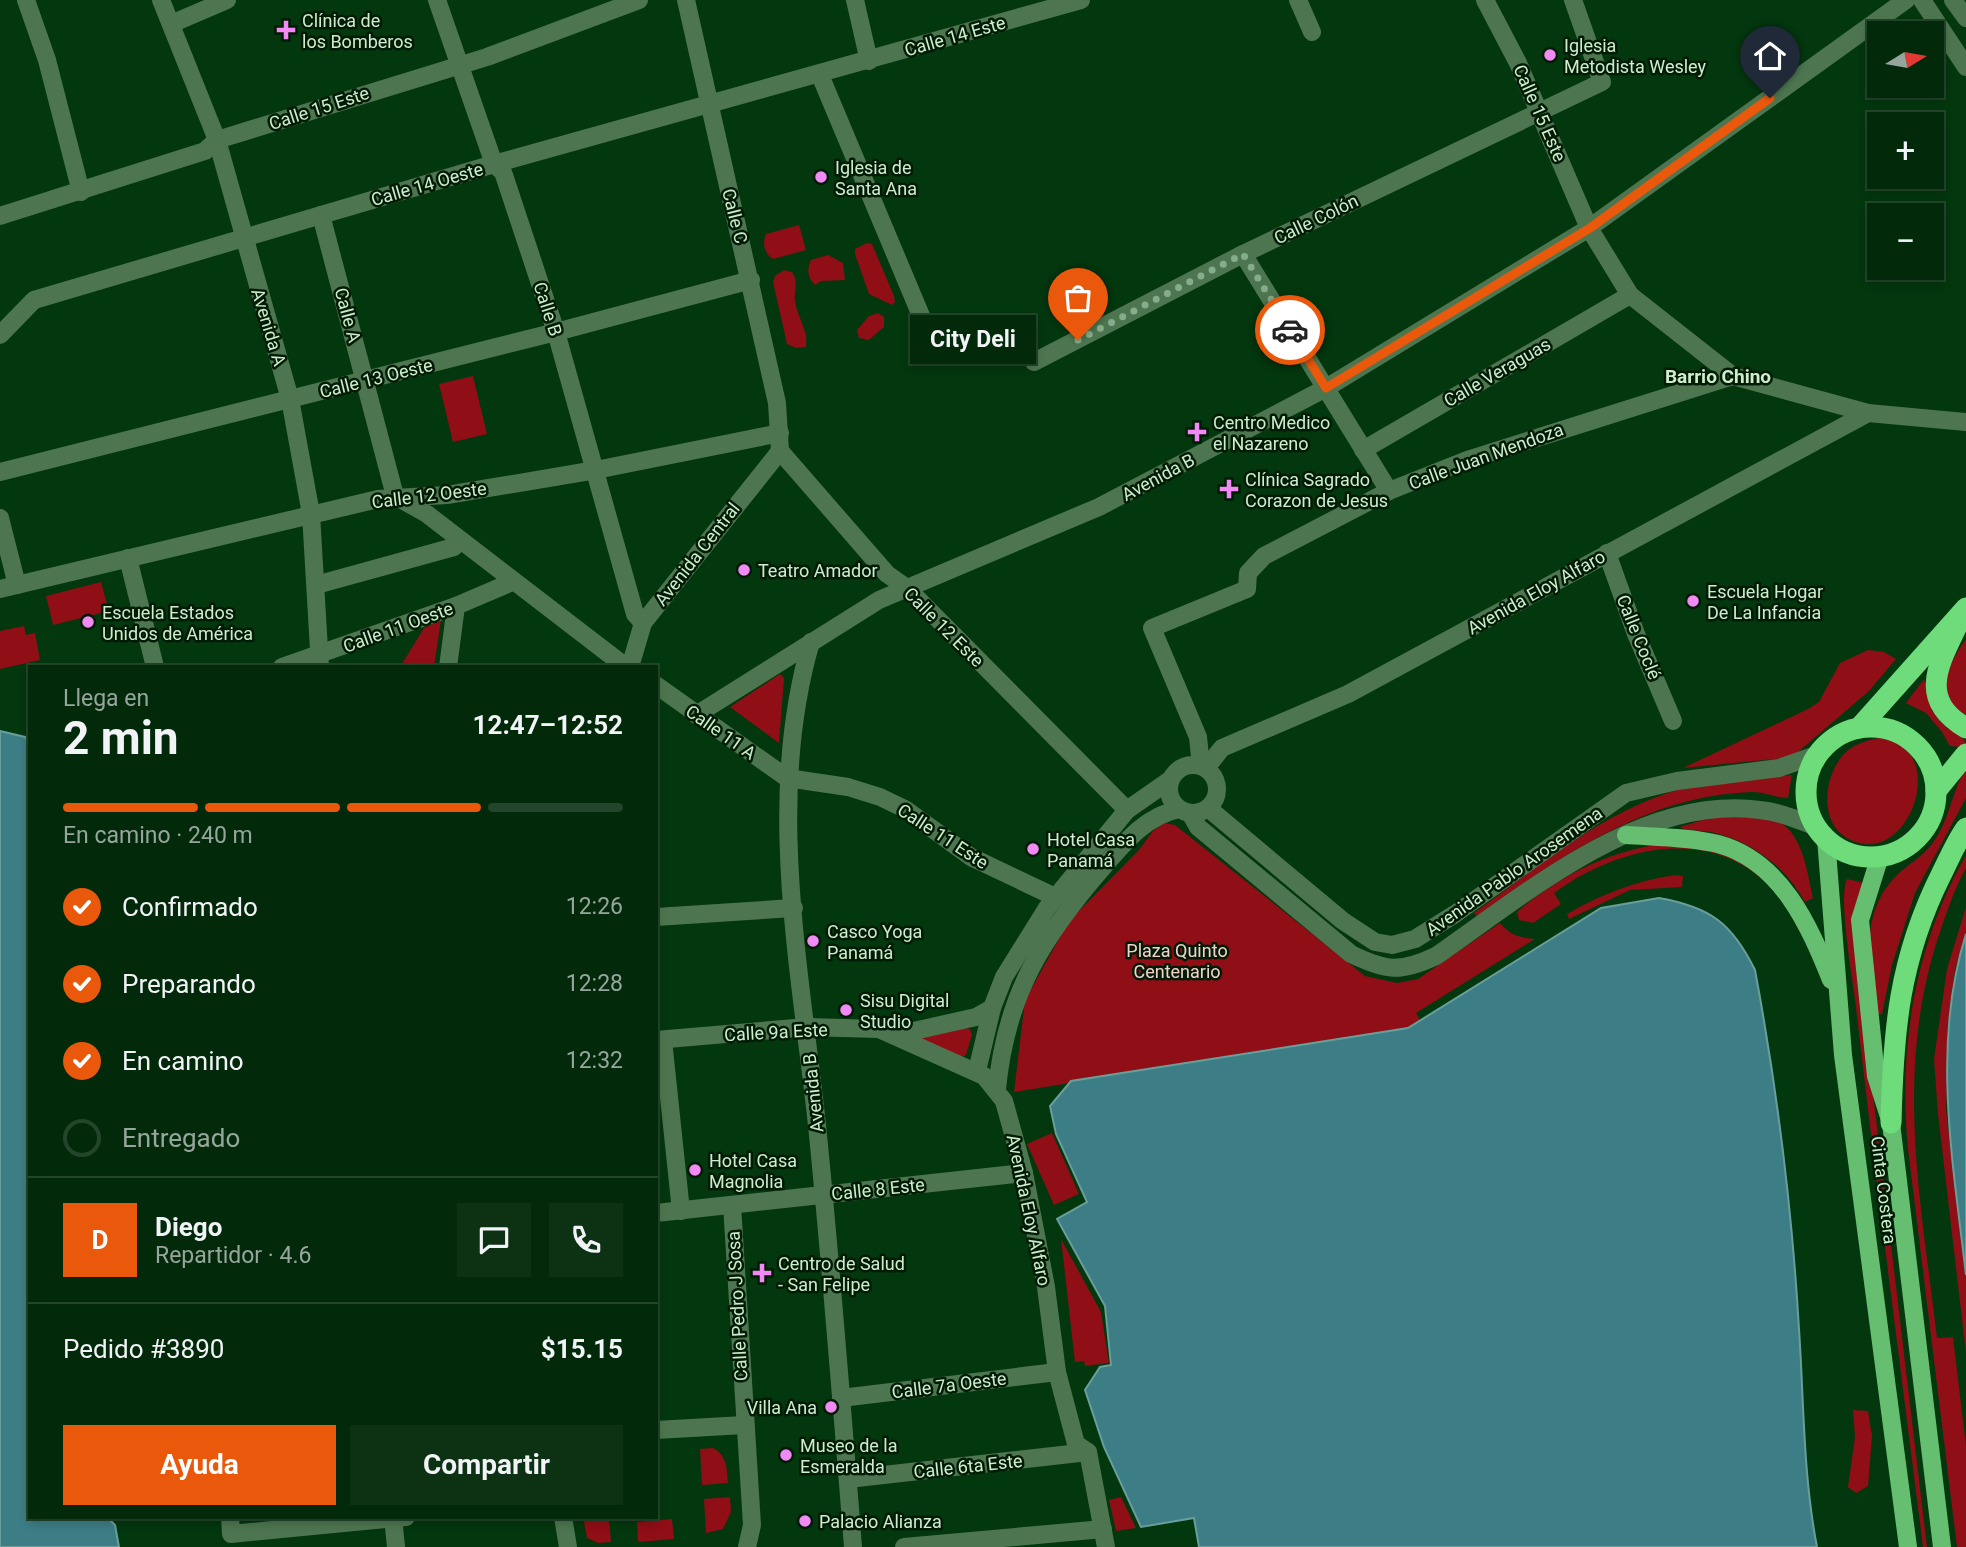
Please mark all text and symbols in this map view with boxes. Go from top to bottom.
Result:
place label: Clínica de los Bomberos [302,10,413,52]
street label: Calle 14 Este [902,12,1008,60]
marker: Clínica de los Bomberos [276,20,296,40]
north arrow [1867,21,1944,98]
map controls [1867,21,1944,280]
pin [1740,26,1800,98]
place label: Iglesia Metodista Wesley [1564,35,1707,77]
icon: home [1751,37,1789,75]
marker: Iglesia Metodista Wesley [1542,47,1558,63]
street label: Calle 15 Este [1509,61,1571,165]
street label: Calle 15 Este [266,82,372,134]
button: + [1867,112,1944,189]
place label: Iglesia de Santa Ana [835,157,917,199]
street label: Calle 14 Oeste [369,158,485,210]
marker: Iglesia de Santa Ana [813,169,829,185]
street label: Calle C [718,186,752,246]
street label: Calle Colón [1271,190,1361,248]
button: − [1867,203,1944,280]
pin [1048,268,1108,340]
street label: Calle B [529,279,567,339]
icon: bag [1059,279,1097,317]
street label: Calle A [331,285,365,345]
street label: Avenida A [247,286,291,369]
courier [1255,295,1325,365]
icon: car [1271,311,1309,349]
callout: City Deli [910,316,1036,364]
text: City Deli [930,326,1016,353]
street label: Calle Veraguas [1440,333,1554,411]
street label: Calle 13 Oeste [317,354,435,402]
district label: Barrio Chino [1665,365,1771,388]
place label: Centro Medico el Nazareno [1213,412,1330,454]
street label: Calle Juan Mendoza [1406,418,1566,494]
marker: Centro Medico el Nazareno [1187,422,1207,442]
street label: Avenida B [1118,449,1198,505]
place label: Clínica Sagrado Corazon de Jesus [1245,469,1388,511]
street label: Calle 12 Oeste [370,478,488,512]
marker: Clínica Sagrado Corazon de Jesus [1219,479,1239,499]
street label: Avenida Central [650,498,744,610]
street label: Avenida Eloy Alfaro [1463,545,1609,639]
place label: Teatro Amador [758,560,878,581]
marker: Teatro Amador [736,562,752,578]
place label: Escuela Hogar De La Infancia [1707,581,1823,623]
street label: Calle 12 Este [900,583,988,671]
street label: Calle Coclé [1612,592,1666,682]
marker: Escuela Hogar De La Infancia [1685,593,1701,609]
street label: Calle 11 Oeste [340,597,456,657]
place label: Escuela Estados Unidos de América [102,602,253,644]
marker: Escuela Estados Unidos de América [80,614,96,630]
text: Llega en [63,685,149,712]
street label: Calle 11 A [682,700,760,764]
text: 12:47–12:52 [473,710,623,740]
text: 2 min [63,711,179,765]
street label: Calle 11 Este [894,799,992,873]
street label: Avenida Pablo Arosemena [1422,802,1606,940]
text: En camino · 240 m [63,822,253,849]
place label: Hotel Casa Panamá [1047,829,1135,871]
marker: Hotel Casa Panamá [1025,841,1041,857]
icon: check [63,888,101,926]
text: Confirmado [122,892,258,922]
text: 12:26 [566,893,623,920]
place label: Casco Yoga Panamá [827,921,922,963]
marker: Casco Yoga Panamá [805,933,821,949]
park label: Plaza Quinto Centenario [1126,940,1228,982]
icon: check [63,965,101,1003]
text: Preparando [122,969,256,999]
text: 12:28 [566,970,623,997]
place label: Sisu Digital Studio [860,990,949,1032]
marker: Sisu Digital Studio [838,1002,854,1018]
street label: Calle 9a Este [724,1019,828,1045]
icon: check [63,1042,101,1080]
text: En camino [122,1046,244,1076]
text: 12:32 [566,1047,623,1074]
street label: Avenida B [798,1052,828,1134]
text: Entregado [122,1123,240,1153]
street label: Avenida Eloy Alfaro [1003,1132,1055,1288]
street label: Cinta Costera [1867,1135,1901,1245]
place label: Hotel Casa Magnolia [709,1150,797,1192]
marker: Hotel Casa Magnolia [687,1162,703,1178]
street label: Calle 8 Este [830,1174,926,1204]
button: chat [457,1203,531,1277]
button: phone [549,1203,623,1277]
text: Diego [155,1212,222,1242]
text: D [92,1225,108,1255]
street label: Calle Pedro J Sosa [723,1230,751,1382]
text: Repartidor · 4.6 [155,1242,312,1269]
place label: Centro de Salud - San Felipe [778,1253,905,1295]
marker: Centro de Salud - San Felipe [752,1263,772,1283]
text: Pedido #3890 [63,1334,224,1364]
text: $15.15 [541,1334,623,1364]
street label: Calle 7a Oeste [891,1368,1007,1402]
place label: Villa Ana [747,1397,817,1418]
marker: Villa Ana [823,1399,839,1415]
button: Ayuda [63,1425,336,1505]
button: Compartir [350,1425,623,1505]
place label: Museo de la Esmeralda [800,1435,898,1477]
marker: Museo de la Esmeralda [778,1447,794,1463]
street label: Calle 6ta Este [912,1450,1024,1482]
place label: Palacio Alianza [819,1511,942,1532]
marker: Palacio Alianza [797,1513,813,1529]

